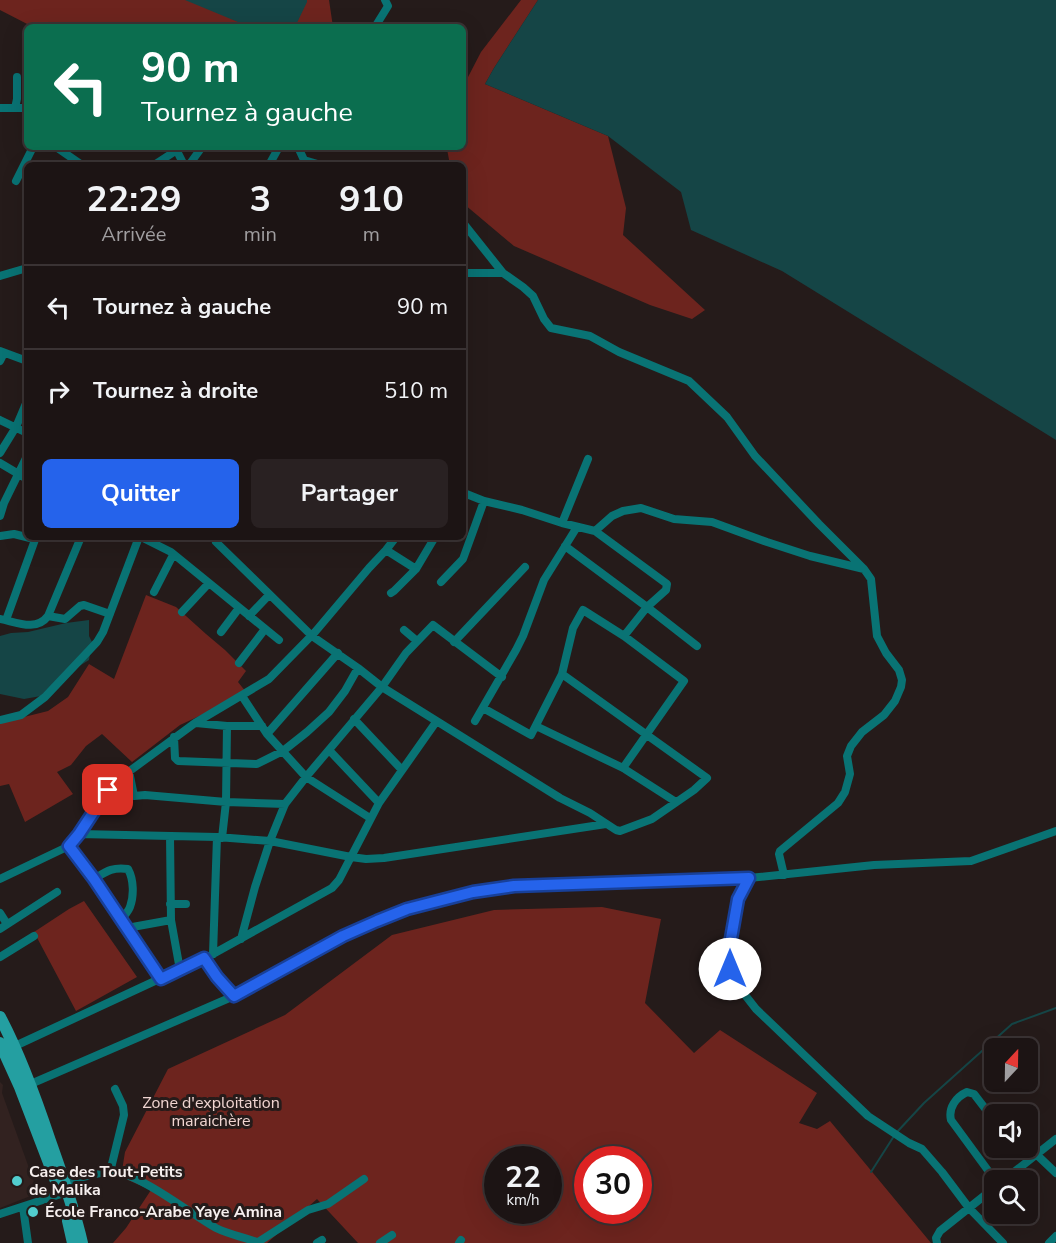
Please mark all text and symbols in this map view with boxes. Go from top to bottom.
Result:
text: 90 m [141,40,240,97]
icon: left [42,48,120,126]
text: Tournez à gauche [141,94,353,131]
text: 22:29 [86,175,182,224]
text: 3 [249,175,271,224]
text: 910 [339,175,404,224]
text: Arrivée [101,221,166,248]
text: min [244,221,277,248]
text: m [363,221,380,248]
icon: left [42,291,75,324]
text: Tournez à gauche [93,292,271,322]
text: 90 m [397,292,448,322]
icon: right [42,375,75,408]
text: Tournez à droite [93,376,258,406]
text: 510 m [384,376,448,406]
button: Quitter [42,459,239,528]
button: Partager [251,459,448,528]
pin [82,764,133,815]
icon: arrive [91,773,124,806]
position arrow [698,937,762,1001]
north arrow [984,1038,1038,1092]
map controls [984,1038,1038,1224]
park label: Zone d'exploitation maraichère [142,1092,280,1132]
button: sound [984,1104,1038,1158]
speed limit sign: 30 [574,1146,652,1224]
text: 22 [505,1157,541,1198]
place label: Case des Tout-Petits de Malika [29,1161,183,1201]
button: search [984,1170,1038,1224]
marker: Case des Tout-Petits de Malika [10,1174,24,1188]
text: km/h [506,1190,540,1210]
place label: École Franco-Arabe Yaye Amina [45,1201,282,1223]
marker: École Franco-Arabe Yaye Amina [26,1205,40,1219]

